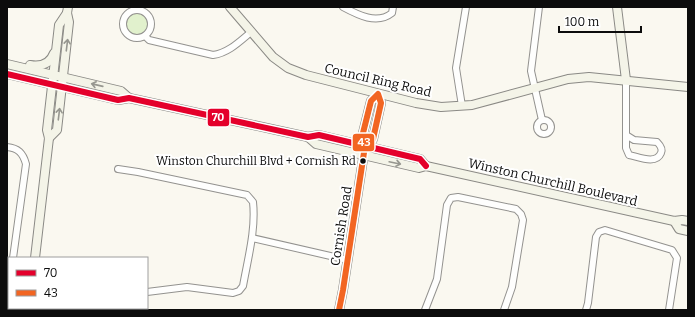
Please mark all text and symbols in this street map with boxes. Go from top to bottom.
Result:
scale bar [559,8,641,34]
text: 100 m [565,15,600,29]
one-way arrow [63,39,71,52]
street label: Council Ring Road [323,60,433,100]
one-way arrow [91,81,104,89]
one-way arrow [55,108,63,121]
line badge: 70 [207,108,230,127]
text: 70 [212,111,224,124]
line badge: 43 [352,133,375,152]
text: 43 [357,136,371,149]
place label: Winston Churchill Blvd + Cornish Rd [156,154,356,168]
street label: Winston Churchill Boulevard [467,155,639,209]
marker: Winston Churchill Blvd + Cornish Rd [358,156,368,166]
one-way arrow [388,159,401,167]
street label: Cornish Road [327,185,355,267]
legend [8,257,148,309]
text: 70 [44,266,58,280]
text: 43 [44,286,58,300]

